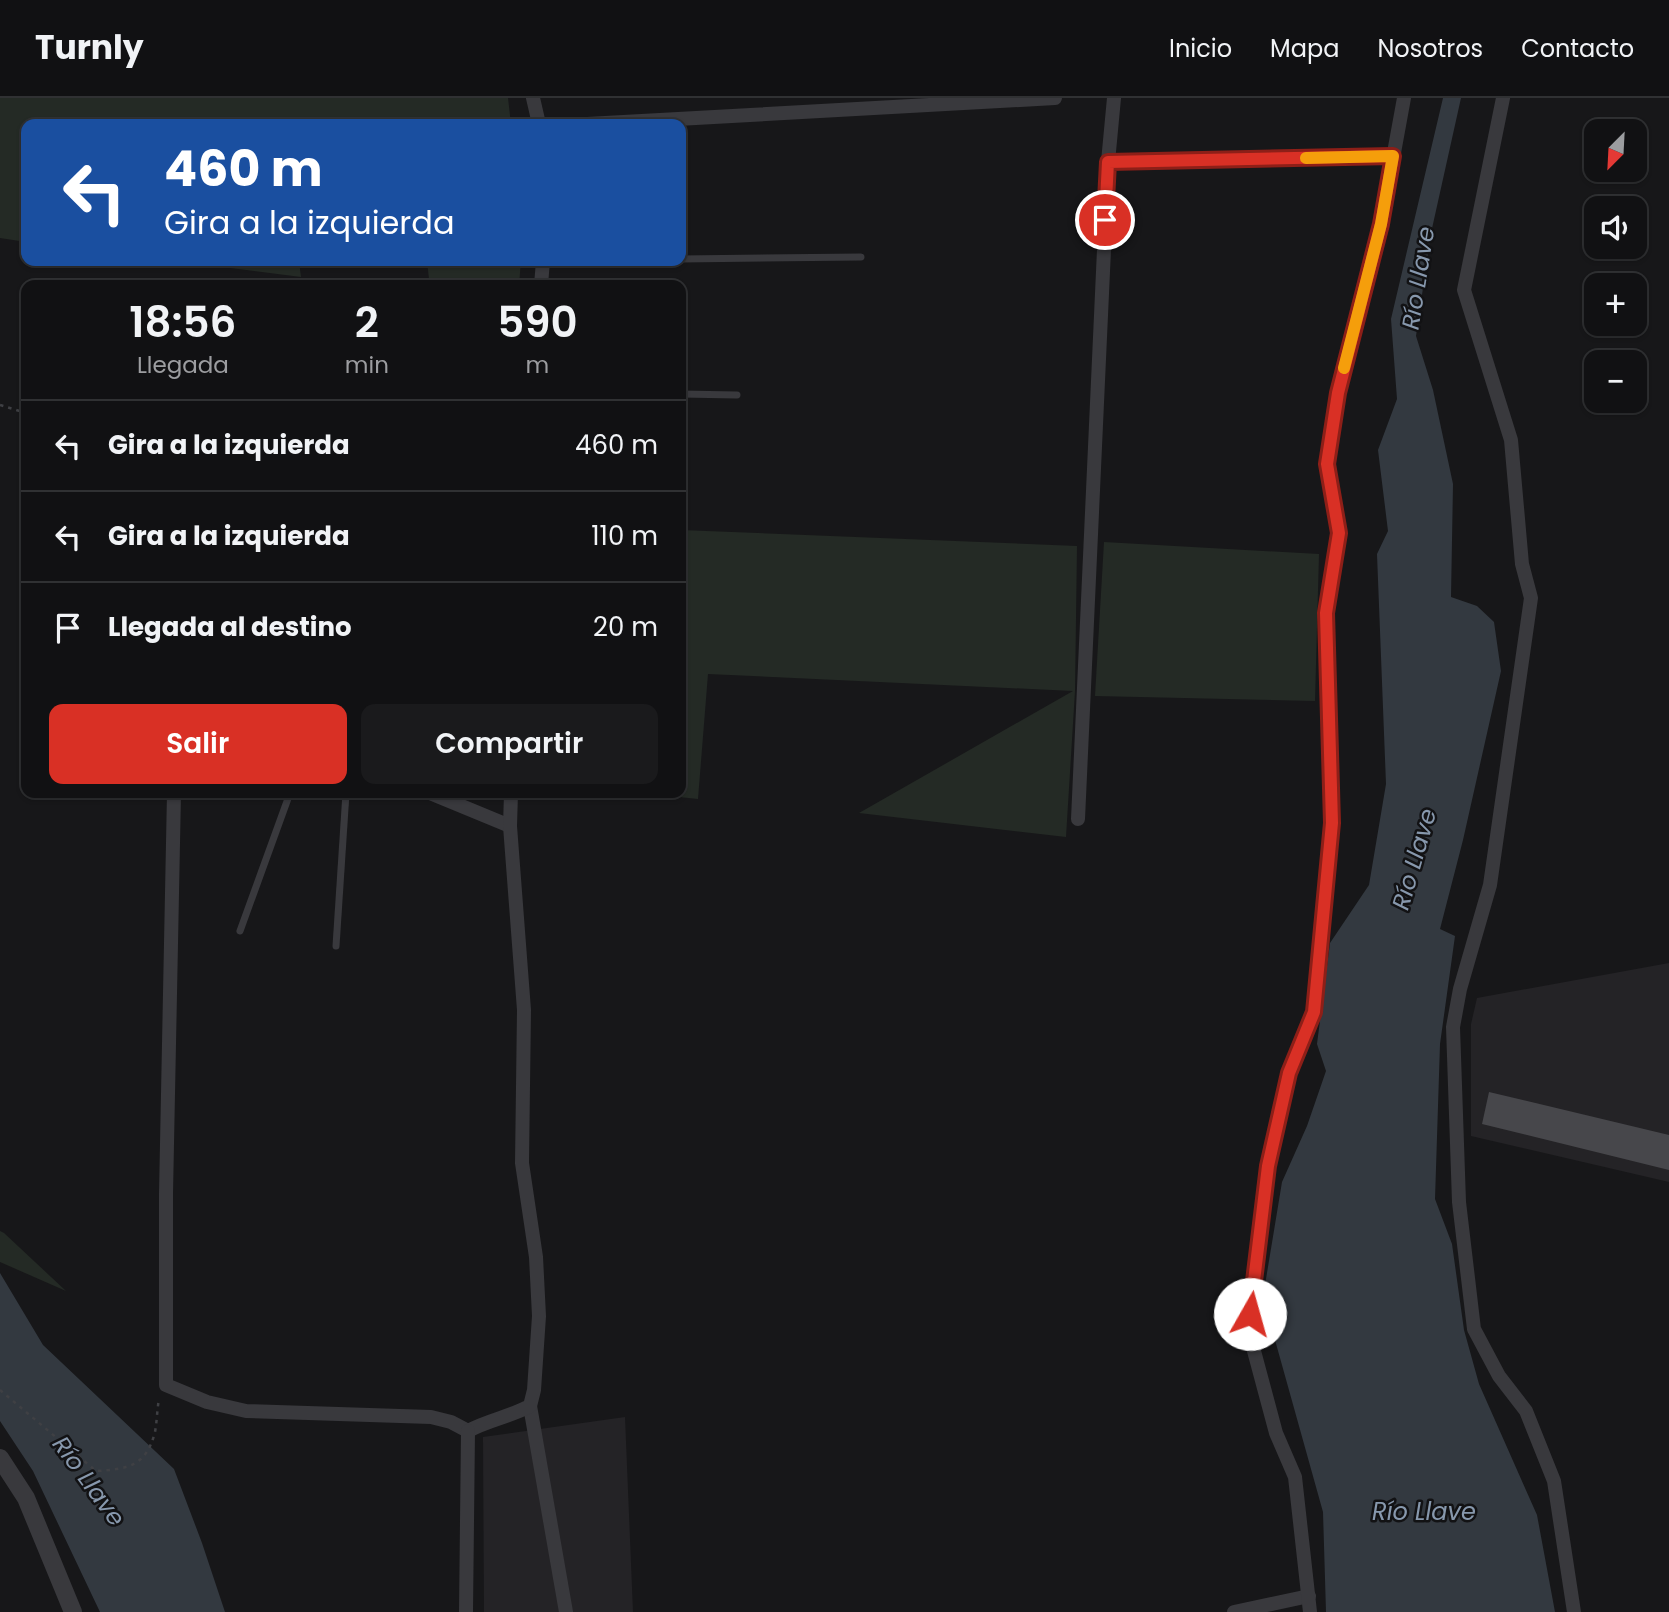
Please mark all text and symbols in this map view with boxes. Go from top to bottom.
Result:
text: Turnly [35,24,144,71]
text: Inicio [1169,32,1232,65]
text: Mapa [1270,32,1339,65]
text: Nosotros [1377,32,1483,65]
text: Contacto [1521,32,1634,65]
north arrow [1584,119,1647,182]
map controls [1584,119,1647,413]
text: 460 m [164,135,323,203]
icon: left [49,147,140,238]
pin [1075,190,1135,250]
button: sound [1584,196,1647,259]
text: Gira a la izquierda [164,200,455,245]
icon: arrive [1086,201,1124,239]
water label: Río Llave [1394,224,1442,332]
button: + [1584,273,1647,336]
text: 18:56 [129,293,237,352]
text: 2 [355,293,379,352]
text: 590 [497,293,578,352]
text: Llegada [137,349,229,381]
text: min [345,349,389,381]
text: m [526,349,549,381]
button: − [1584,350,1647,413]
icon: left [49,427,87,465]
text: Gira a la izquierda [108,427,350,463]
text: 460 m [575,427,658,463]
icon: left [49,518,87,556]
text: Gira a la izquierda [108,518,350,554]
text: 110 m [591,518,658,554]
icon: arrive [49,609,87,647]
text: Llegada al destino [108,609,352,645]
text: 20 m [593,609,658,645]
button: Salir [49,704,347,784]
button: Compartir [361,704,658,784]
water label: Río Llave [1384,804,1444,913]
position arrow [1213,1277,1287,1351]
water label: Río Llave [45,1429,133,1533]
water label: Río Llave [1372,1495,1476,1528]

